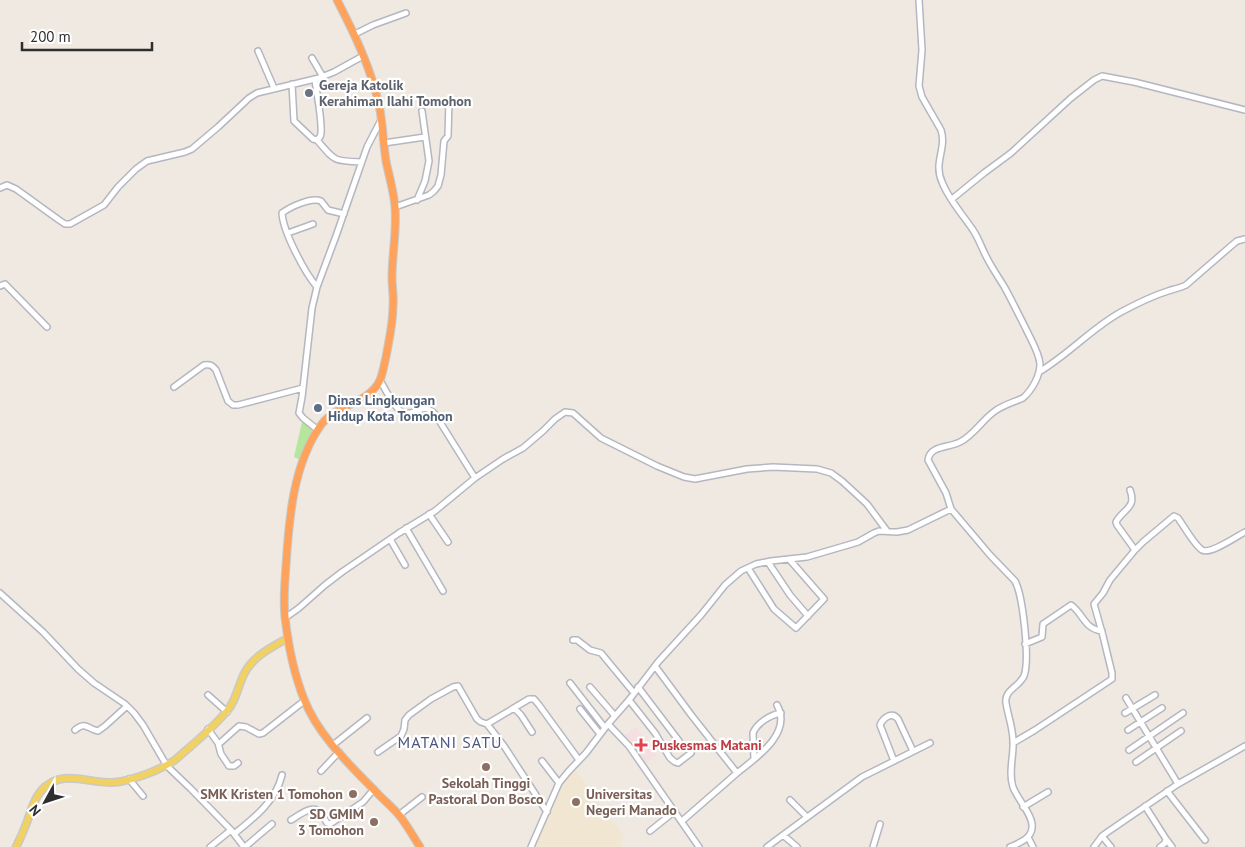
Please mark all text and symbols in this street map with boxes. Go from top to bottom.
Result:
scale bar [22,20,152,52]
text: 200 m [30,27,71,46]
place label: Gereja Katolik Kerahiman Ilahi Tomohon [319,76,472,110]
marker: Gereja Katolik Kerahiman Ilahi Tomohon [303,87,315,99]
place label: Dinas Lingkungan Hidup Kota Tomohon [328,391,453,425]
marker: Dinas Lingkungan Hidup Kota Tomohon [312,402,324,414]
district label: MATANI SATU [398,732,502,752]
place label: Puskesmas Matani [652,736,762,754]
marker: Puskesmas Matani [634,738,648,752]
marker: Sekolah Tinggi Pastoral Don Bosco [480,761,492,773]
place label: Sekolah Tinggi Pastoral Don Bosco [428,774,544,808]
north arrow [20,777,70,827]
place label: SMK Kristen 1 Tomohon [200,785,343,803]
place label: Universitas Negeri Manado [586,785,677,819]
marker: SMK Kristen 1 Tomohon [347,788,359,800]
marker: Universitas Negeri Manado [570,796,582,808]
text: N [25,801,45,820]
place label: SD GMIM 3 Tomohon [298,805,364,839]
marker: SD GMIM 3 Tomohon [368,816,380,828]

